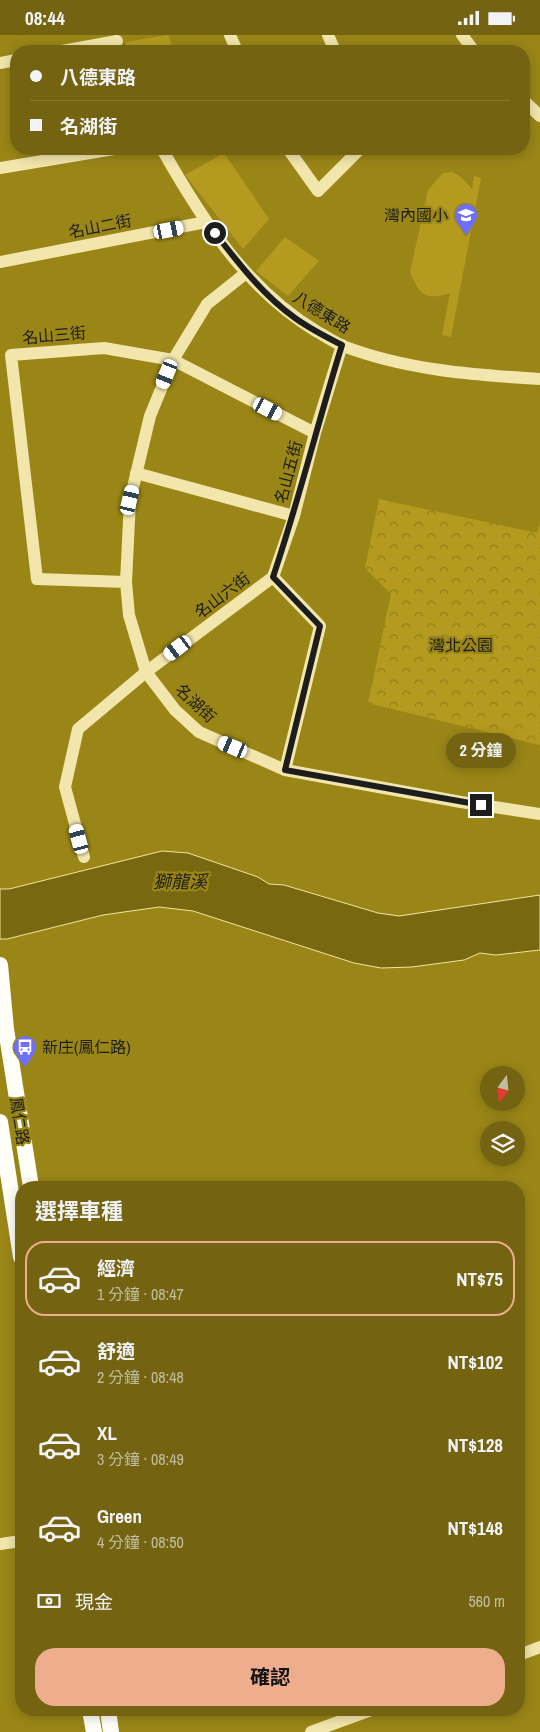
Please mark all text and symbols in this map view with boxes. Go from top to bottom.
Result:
text: 08:44 [25,5,65,31]
text: 八德東路 [60,64,136,90]
text: 名湖街 [60,113,117,139]
school or university icon: 灣內國小 [453,202,479,236]
place label: 灣內國小 [384,204,448,226]
street label: 名山二街 [66,209,134,243]
car [152,220,185,240]
route start [204,222,226,244]
street label: 八德東路 [289,286,355,338]
street label: 名山三街 [21,321,87,349]
car [154,357,179,391]
car [251,396,284,422]
street label: 名山五街 [269,438,307,506]
car [119,484,140,516]
street label: 名山六街 [190,567,254,623]
car [161,633,194,663]
park label: 灣北公園 [429,634,493,656]
street label: 名湖街 [171,679,221,727]
callout: 2 分鐘 [446,733,516,767]
car [216,734,249,760]
text: 2 分鐘 [460,739,502,761]
route end [470,794,492,816]
car [67,823,90,855]
water label: 獅龍溪 [153,869,210,894]
bus stop icon: 新庄(鳳仁路) [12,1034,38,1068]
place label: 新庄(鳳仁路) [42,1036,131,1058]
north arrow [480,1066,525,1111]
map controls [480,1066,525,1166]
street label: 鳳仁路 [5,1096,35,1146]
button: layers [480,1121,525,1166]
text: 選擇車種 [35,1196,123,1226]
text: 經濟 [97,1255,135,1281]
icon: car [37,1256,82,1301]
text: NT$75 [456,1266,503,1292]
text: 1 分鐘 · 08:47 [97,1283,184,1305]
text: 舒適 [97,1338,135,1364]
icon: car [37,1339,82,1384]
text: NT$102 [448,1349,503,1375]
text: 2 分鐘 · 08:48 [97,1366,184,1388]
text: XL [97,1420,117,1446]
icon: car [37,1422,82,1467]
text: NT$128 [448,1432,503,1458]
text: 3 分鐘 · 08:49 [97,1448,184,1470]
text: Green [97,1503,142,1529]
icon: car [37,1505,82,1550]
text: NT$148 [448,1515,503,1541]
text: 4 分鐘 · 08:50 [97,1531,184,1553]
icon: cash [35,1587,63,1615]
text: 現金 [75,1589,113,1615]
text: 560 m [469,1590,505,1612]
button: 確認 [35,1648,505,1706]

